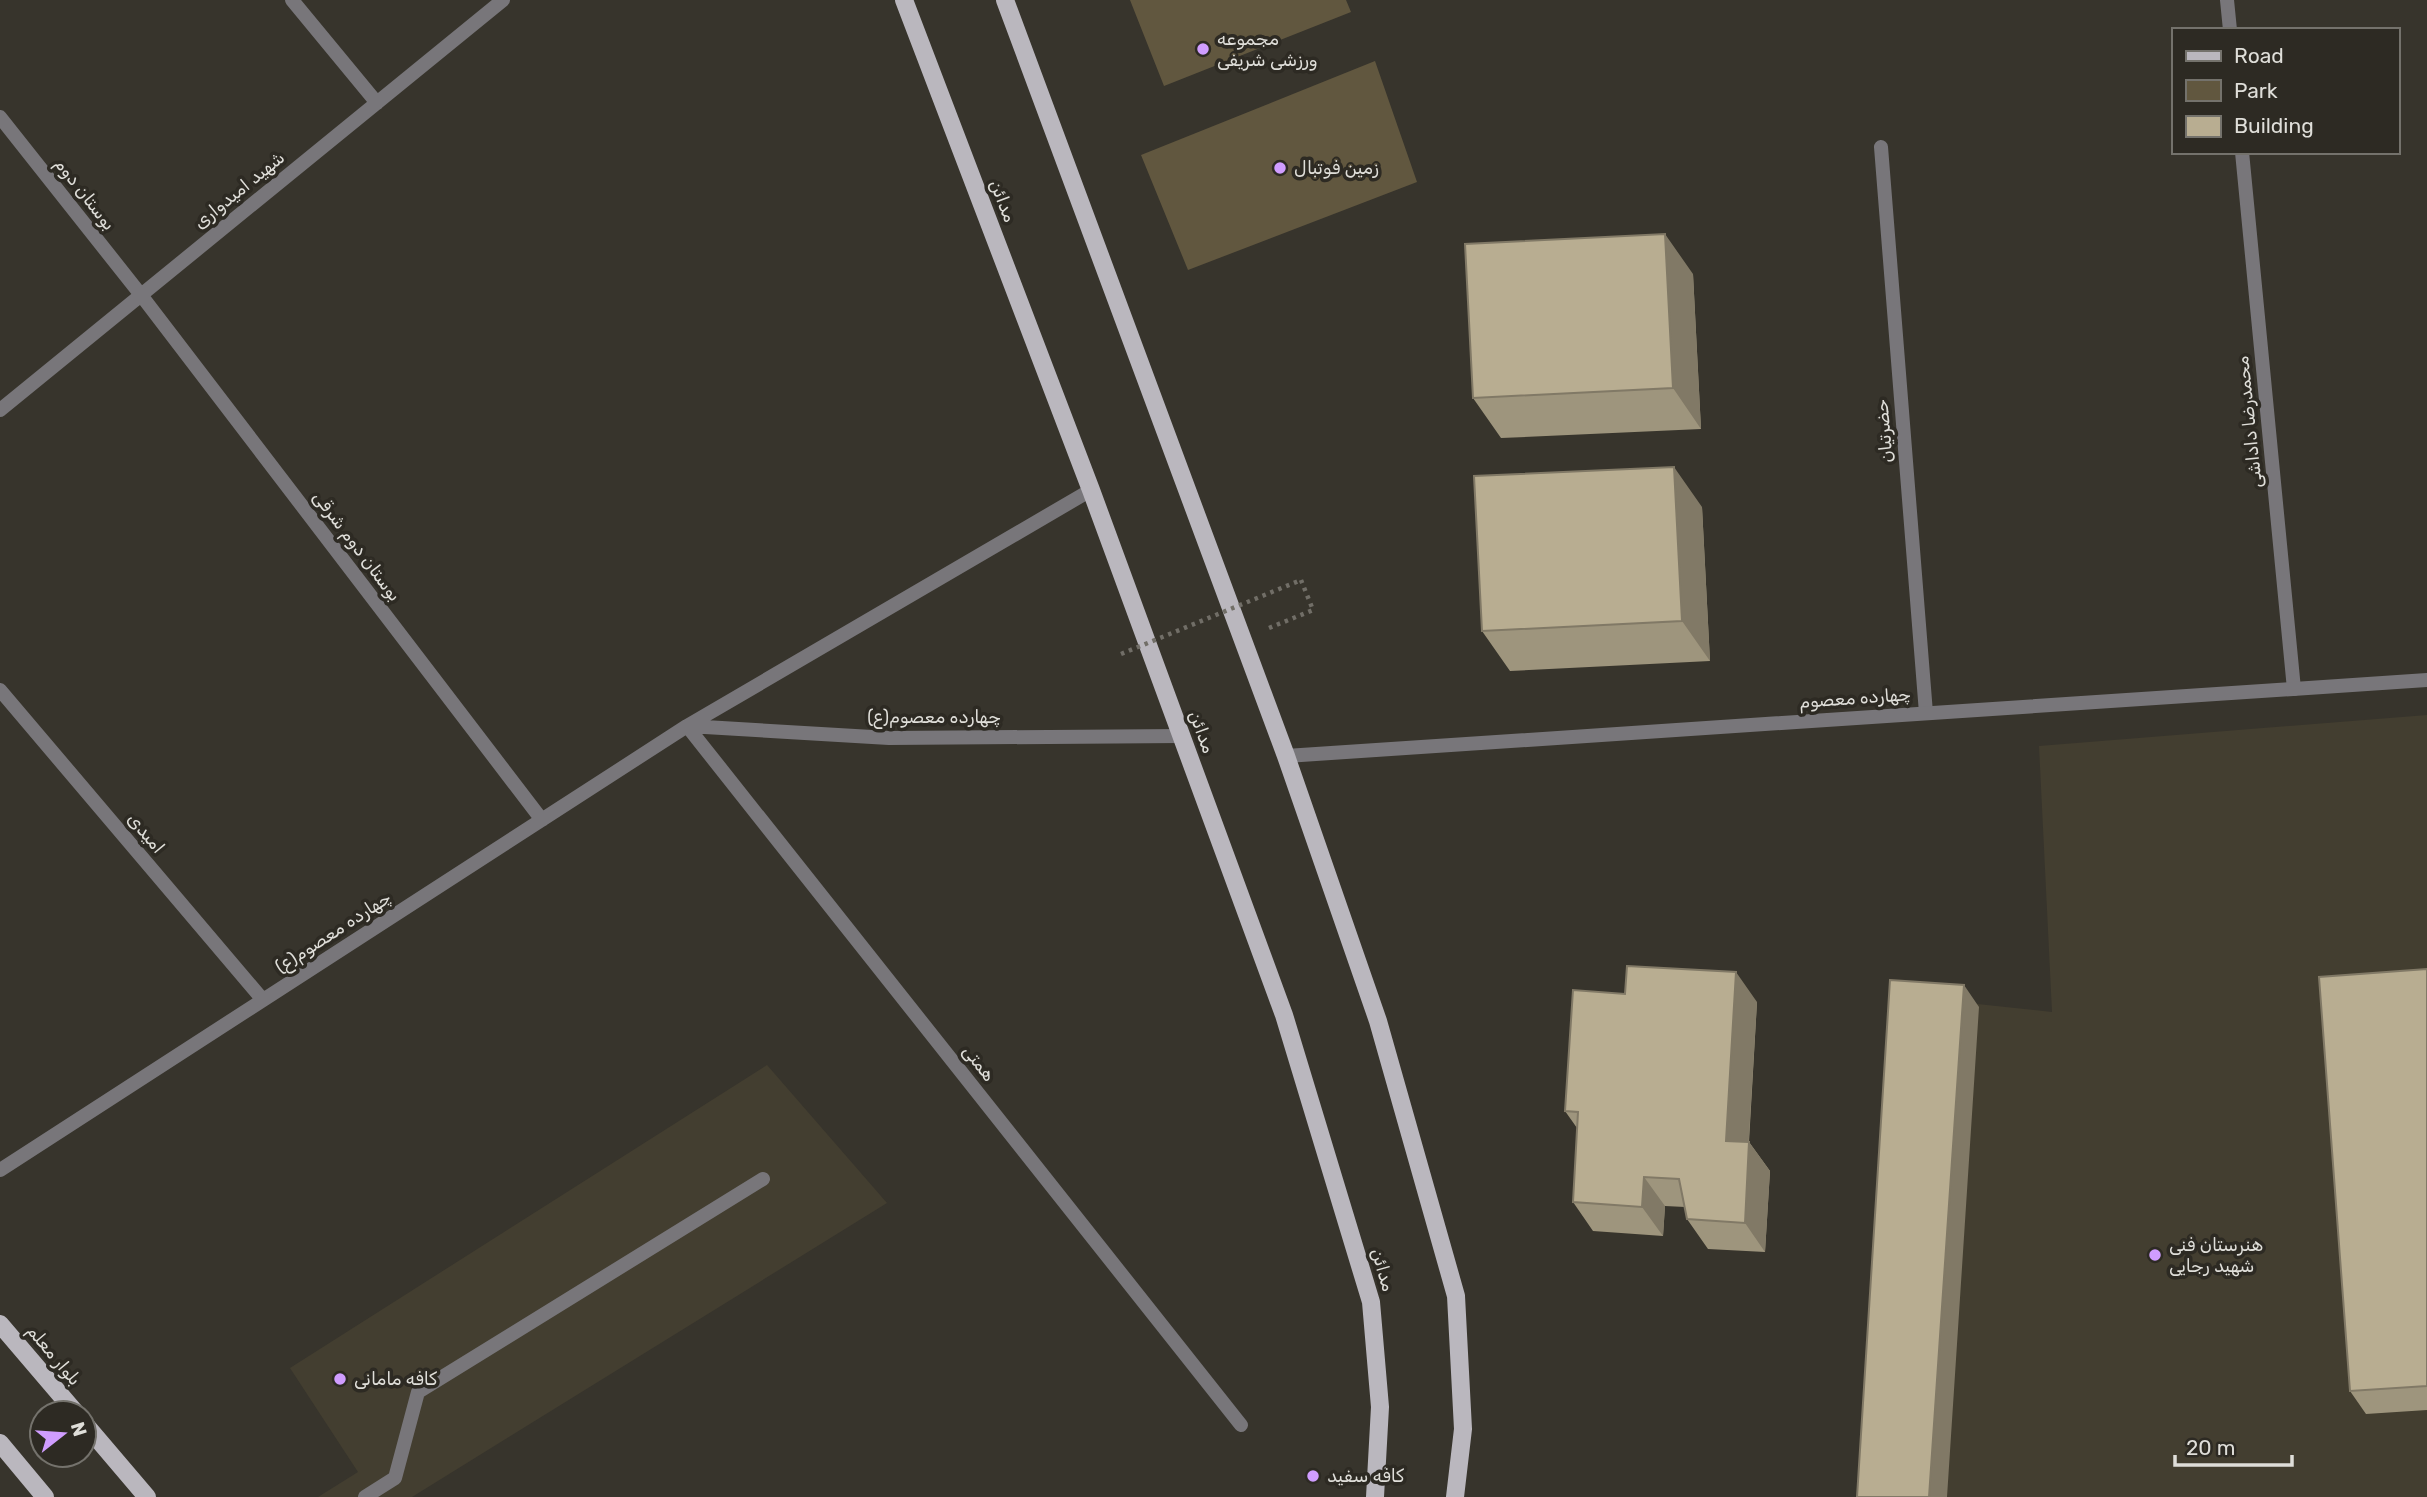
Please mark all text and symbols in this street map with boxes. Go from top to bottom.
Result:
place label: مجموعه ورزشی شریفی [1217,28,1318,71]
legend [2172,28,2399,154]
marker: مجموعه ورزشی شریفی [1195,41,1211,57]
text: Road [2234,43,2284,68]
text: Park [2234,78,2278,103]
text: Building [2234,113,2314,138]
street label: شهيد امیدواری [189,147,289,233]
street label: بوستان دوم [50,153,120,235]
place label: زمین فوتبال [1294,157,1379,179]
marker: زمین فوتبال [1272,160,1288,176]
street label: مدائن [985,177,1021,225]
street label: محمدرضا داداشی [2231,355,2267,489]
street label: حضرتیان [1870,398,1898,464]
street label: بوستان دوم شرقی [308,486,406,606]
street label: چهارده معصوم [1799,683,1911,713]
street label: چهارده معصوم(ع) [867,706,1001,729]
street label: مدائن [1184,708,1220,756]
street label: امیدی [123,808,169,858]
street label: چهارده معصوم(ع) [271,886,396,978]
street label: همتی [958,1040,1000,1086]
place label: هنرستان فنی شهید رجایی [2169,1234,2263,1277]
street label: مدائن [1366,1246,1400,1294]
marker: هنرستان فنی شهید رجایی [2147,1247,2163,1263]
street label: بلوار معلم [21,1320,86,1391]
place label: کافه مامانی [354,1368,437,1390]
marker: کافه مامانی [332,1371,348,1387]
north arrow [28,1399,98,1469]
text: N [66,1419,92,1439]
scale bar [2175,1424,2292,1468]
text: 20 m [2186,1435,2235,1460]
place label: کافه سفید [1327,1465,1404,1487]
marker: کافه سفید [1305,1468,1321,1484]

